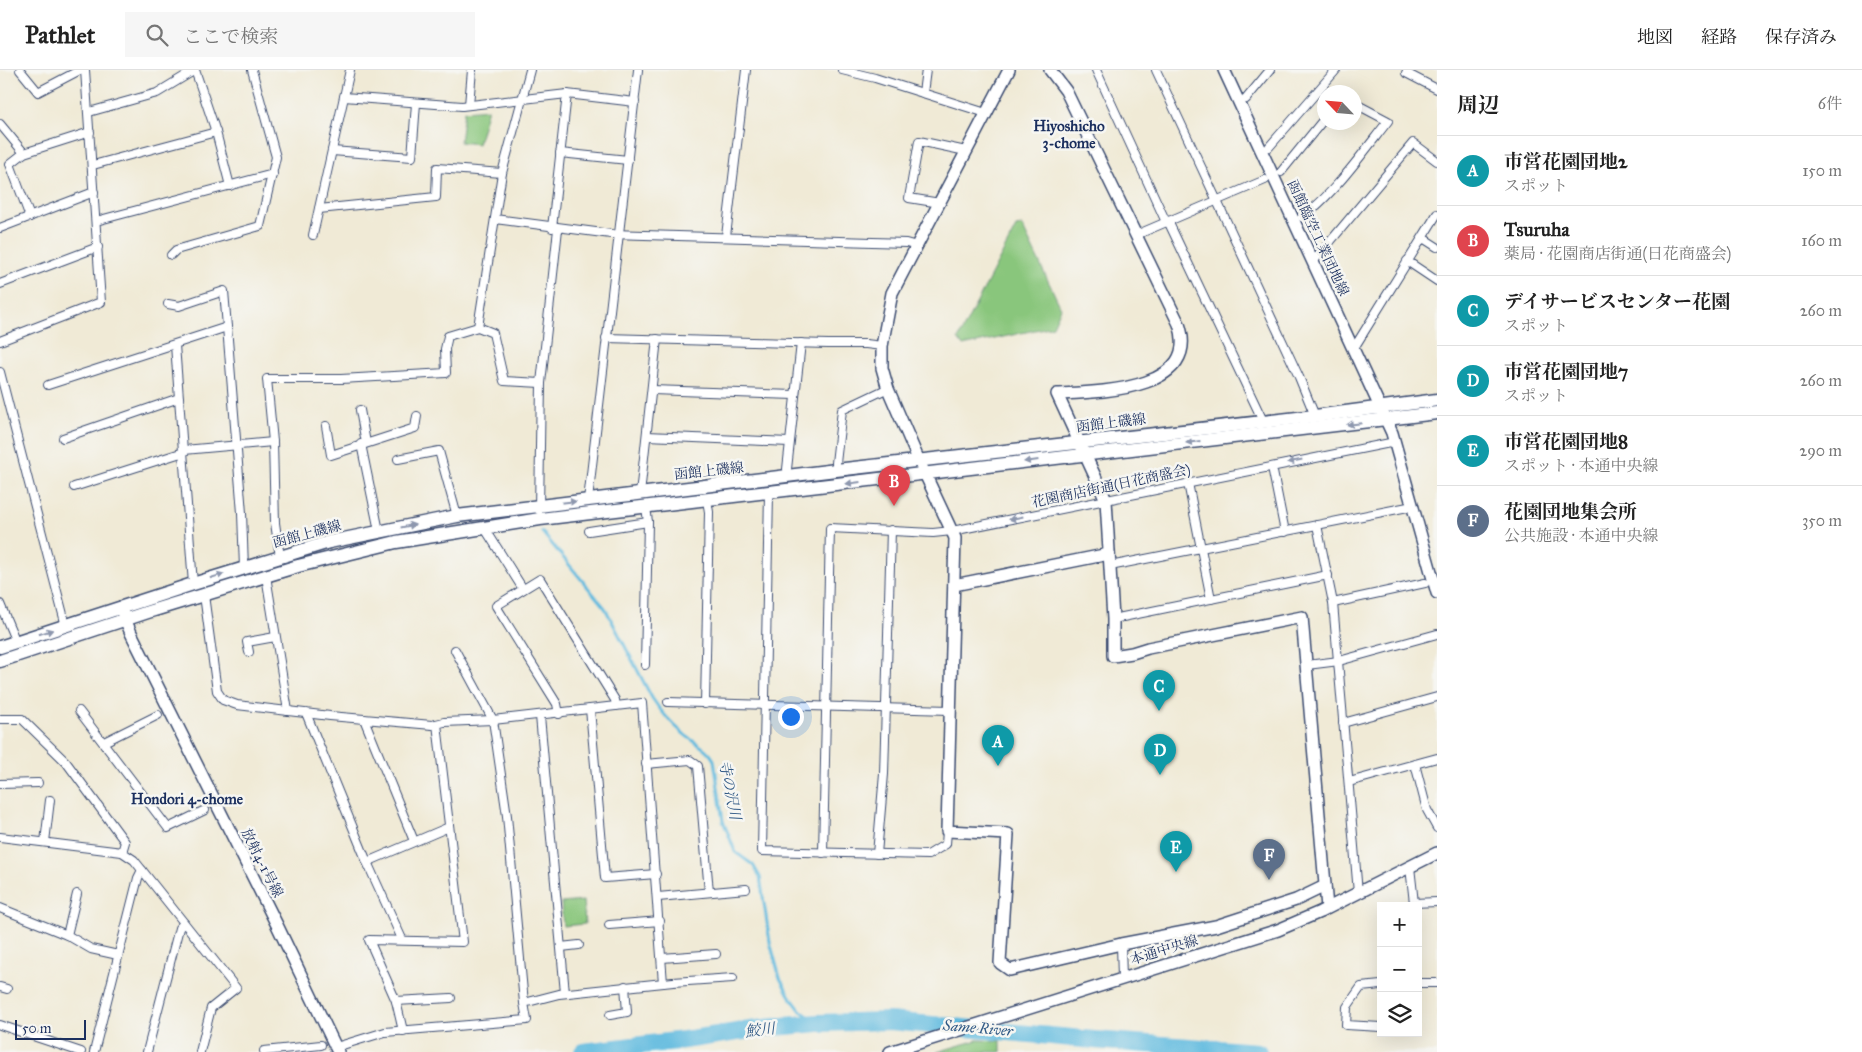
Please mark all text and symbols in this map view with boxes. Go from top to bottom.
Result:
search box [125,12,475,57]
text: Pathlet [25,20,95,50]
icon: search [143,21,171,49]
text: ここで検索 [183,25,278,48]
text: 地図 [1637,26,1673,48]
text: 経路 [1701,26,1737,48]
text: 保存済み [1765,26,1837,48]
north arrow [1317,85,1362,130]
text: 周辺 [1457,92,1499,118]
text: 6件 [1818,94,1842,113]
district label: Hiyoshicho 3-chome [1033,117,1105,153]
text: 市営花園団地2 [1504,150,1627,173]
text: A [1468,161,1478,180]
text: 150 m [1802,161,1842,180]
text: スポット [1504,176,1568,195]
street label: 函館臨空工業団地線 [1284,177,1352,299]
text: Tsuruha [1504,218,1569,241]
text: B [1468,231,1478,250]
text: 160 m [1801,231,1842,250]
text: 薬局 · 花園商店街通(日花商盛会) [1504,244,1731,263]
text: デイサービスセンター花園 [1504,290,1730,313]
text: C [1468,301,1478,320]
text: 260 m [1800,301,1842,320]
text: スポット [1504,316,1568,335]
text: 市営花園団地7 [1504,360,1628,383]
text: D [1467,371,1479,390]
text: 260 m [1800,371,1842,390]
text: スポット [1504,386,1568,405]
street label: 函館上磯線 [1075,410,1147,436]
one-way arrow [1346,420,1362,428]
text: 市営花園団地8 [1504,430,1628,453]
one-way arrow [1184,438,1200,446]
text: E [1467,441,1479,460]
text: 290 m [1799,441,1842,460]
text: スポット · 本通中央線 [1504,456,1658,475]
one-way arrow [1023,457,1039,465]
one-way arrow [1287,458,1303,466]
street label: 函館上磯線 [673,459,745,483]
street label: 花園商店街通(日花商盛会) [1030,461,1192,512]
pin: B [878,465,910,506]
one-way arrow [844,479,860,487]
one-way arrow [561,498,577,506]
text: 花園団地集会所 [1504,500,1637,523]
text: F [1468,511,1478,530]
text: 350 m [1802,511,1842,530]
one-way arrow [1008,514,1024,522]
street label: 函館上磯線 [271,517,343,551]
one-way arrow [401,521,417,529]
text: 公共施設 · 本通中央線 [1504,526,1658,545]
one-way arrow [210,572,225,579]
one-way arrow [39,628,54,635]
pin: C [1143,670,1175,711]
your location [778,704,804,730]
pin: A [982,725,1014,766]
pin: D [1144,734,1176,775]
water label: 寺の沢川 [715,759,745,823]
district label: Hondori 4-chome [131,790,244,809]
street label: 放射4-1号線 [237,826,287,900]
pin: E [1160,831,1192,872]
pin: F [1253,839,1285,880]
map controls [1377,902,1422,1037]
button: + [1377,902,1422,947]
street label: 本通中央線 [1128,932,1200,968]
button: − [1377,947,1422,992]
button: layers [1377,992,1422,1037]
water label: Same River [941,1016,1015,1040]
scale bar [15,1017,86,1040]
water label: 鮫川 [744,1019,778,1041]
text: 50 m [22,1020,51,1037]

